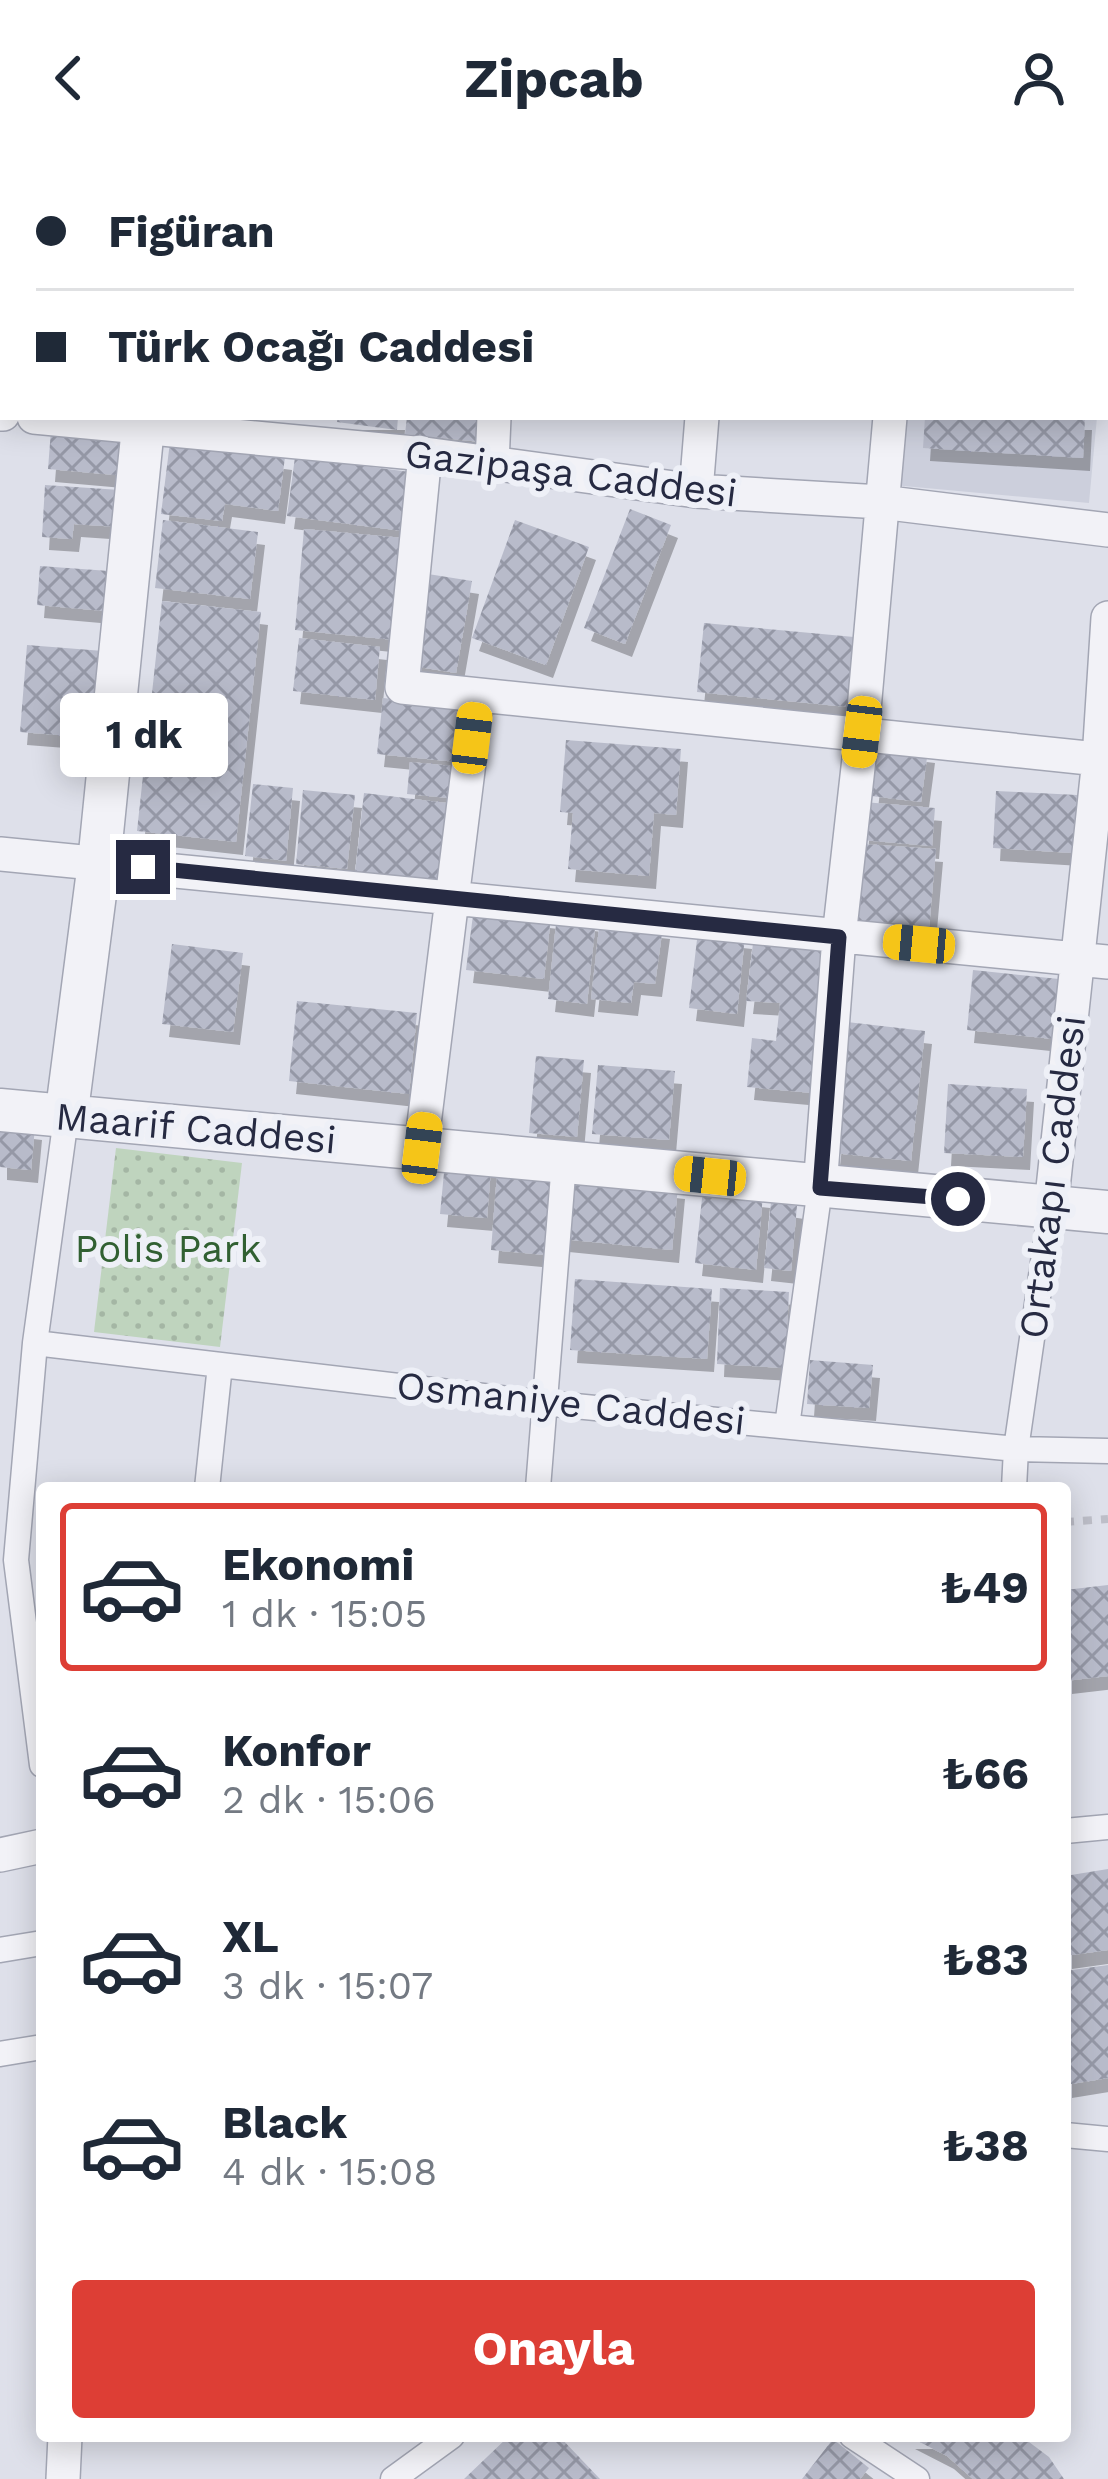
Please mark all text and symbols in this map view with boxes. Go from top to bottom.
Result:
icon: back [36,45,102,111]
icon: person [1006,45,1072,111]
text: Zipcab [464,47,644,110]
text: Figüran [108,205,275,258]
text: Türk Ocağı Caddesi [108,320,534,373]
street label: Gazipaşa Caddesi [402,430,740,516]
callout: 1 dk [59,693,227,777]
car [840,694,884,770]
car [450,700,494,776]
text: 1 dk [106,712,182,757]
route end [116,840,170,894]
car [882,923,956,965]
street label: Ortakapı Caddesi [1010,1013,1094,1341]
street label: Maarif Caddesi [54,1093,338,1163]
car [400,1110,444,1186]
car [672,1154,748,1198]
route start [931,1172,985,1226]
park label: Polis Park [75,1226,261,1271]
street label: Osmaniye Caddesi [394,1362,748,1444]
icon: car [78,1533,186,1641]
text: Ekonomi [222,1538,414,1591]
text: ₺49 [940,1561,1029,1614]
text: 1 dk · 15:05 [222,1591,427,1636]
icon: car [78,1719,186,1827]
text: Konfor [222,1724,371,1777]
text: ₺66 [942,1747,1029,1800]
text: 2 dk · 15:06 [222,1777,436,1822]
icon: car [78,1905,186,2013]
text: XL [222,1910,279,1963]
text: ₺83 [943,1933,1029,1986]
text: 3 dk · 15:07 [222,1963,433,2008]
icon: car [78,2091,186,2199]
text: Black [222,2096,347,2149]
text: ₺38 [942,2119,1029,2172]
text: 4 dk · 15:08 [222,2149,437,2194]
button: Onayla [72,2280,1035,2418]

